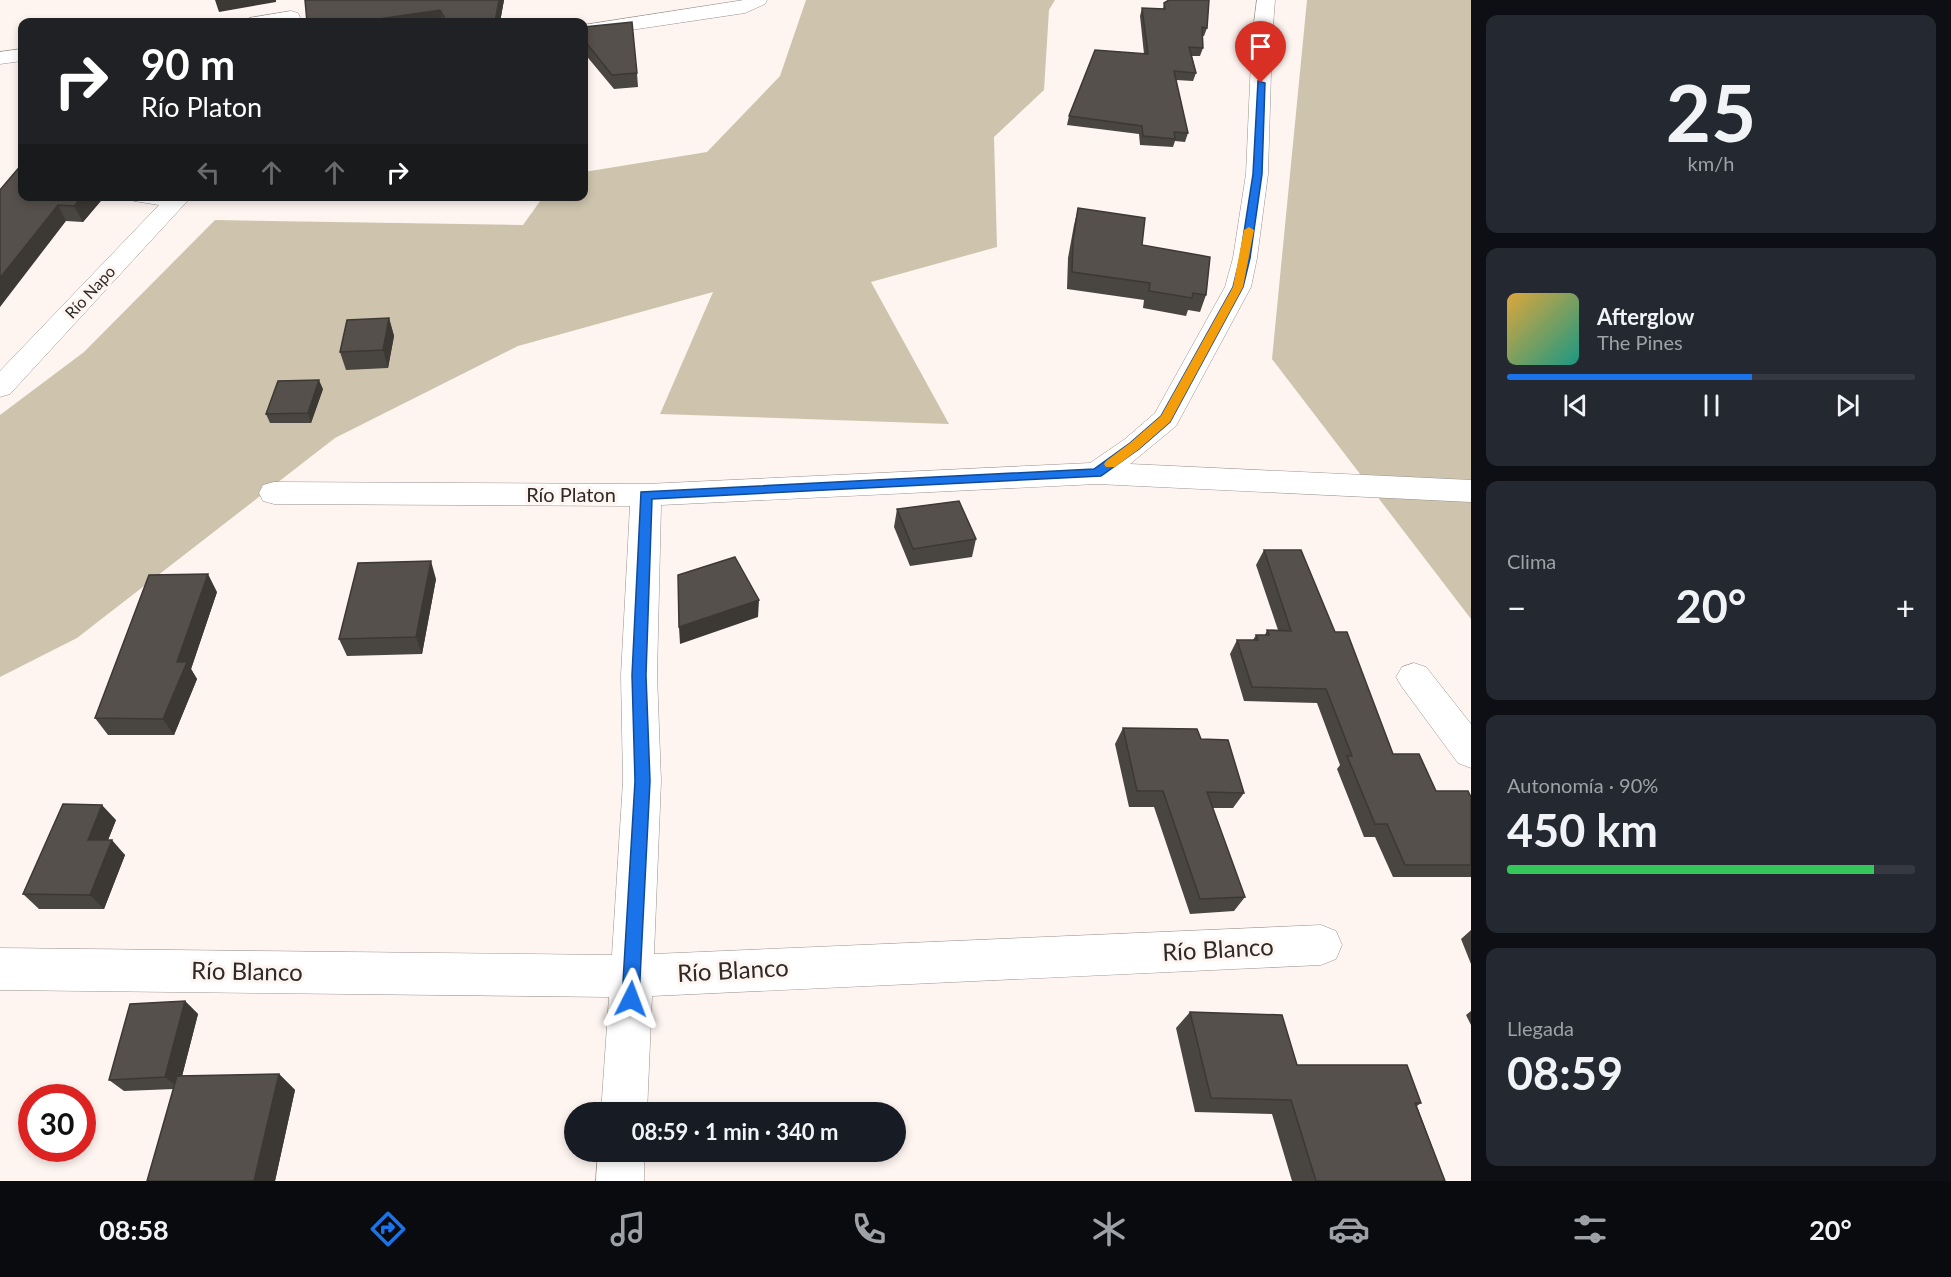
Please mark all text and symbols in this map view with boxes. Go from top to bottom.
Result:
pin [1235,21,1286,83]
icon: arrive [1244,30,1277,63]
text: 90 m [141,39,235,89]
icon: right [42,42,120,120]
text: 25 [1666,65,1756,159]
text: Río Platon [141,90,262,123]
text: km/h [1688,151,1734,175]
icon: left [192,156,225,189]
icon: ahead [255,156,288,189]
icon: ahead [318,156,351,189]
icon: right [381,156,414,189]
street label: Río Napo [61,261,119,322]
text: Afterglow [1597,303,1694,330]
text: The Pines [1597,330,1683,354]
icon: previous [1559,389,1592,422]
icon: pause [1695,389,1728,422]
icon: next [1831,389,1864,422]
street label: Río Platon [526,482,616,506]
text: Clima [1507,549,1556,573]
text: 20° [1676,579,1746,633]
text: − [1507,587,1526,627]
text: + [1896,587,1915,627]
text: Autonomía · 90% [1507,773,1658,797]
text: 450 km [1507,803,1658,857]
street label: Río Blanco [1161,931,1274,966]
street label: Río Blanco [676,952,789,987]
street label: Río Blanco [191,955,303,986]
position arrow [599,967,663,1031]
text: Llegada [1507,1016,1574,1040]
text: 08:59 [1507,1046,1623,1100]
speed limit sign: 30 [18,1084,96,1162]
text: 08:59 · 1 min · 340 m [632,1118,838,1145]
icon: directions [367,1208,409,1250]
icon: music [607,1208,649,1250]
icon: phone [848,1208,890,1250]
icon: climate [1088,1208,1130,1250]
icon: car [1328,1208,1370,1250]
icon: filters [1569,1208,1611,1250]
text: 08:58 [99,1213,169,1246]
text: 20° [1809,1213,1852,1246]

